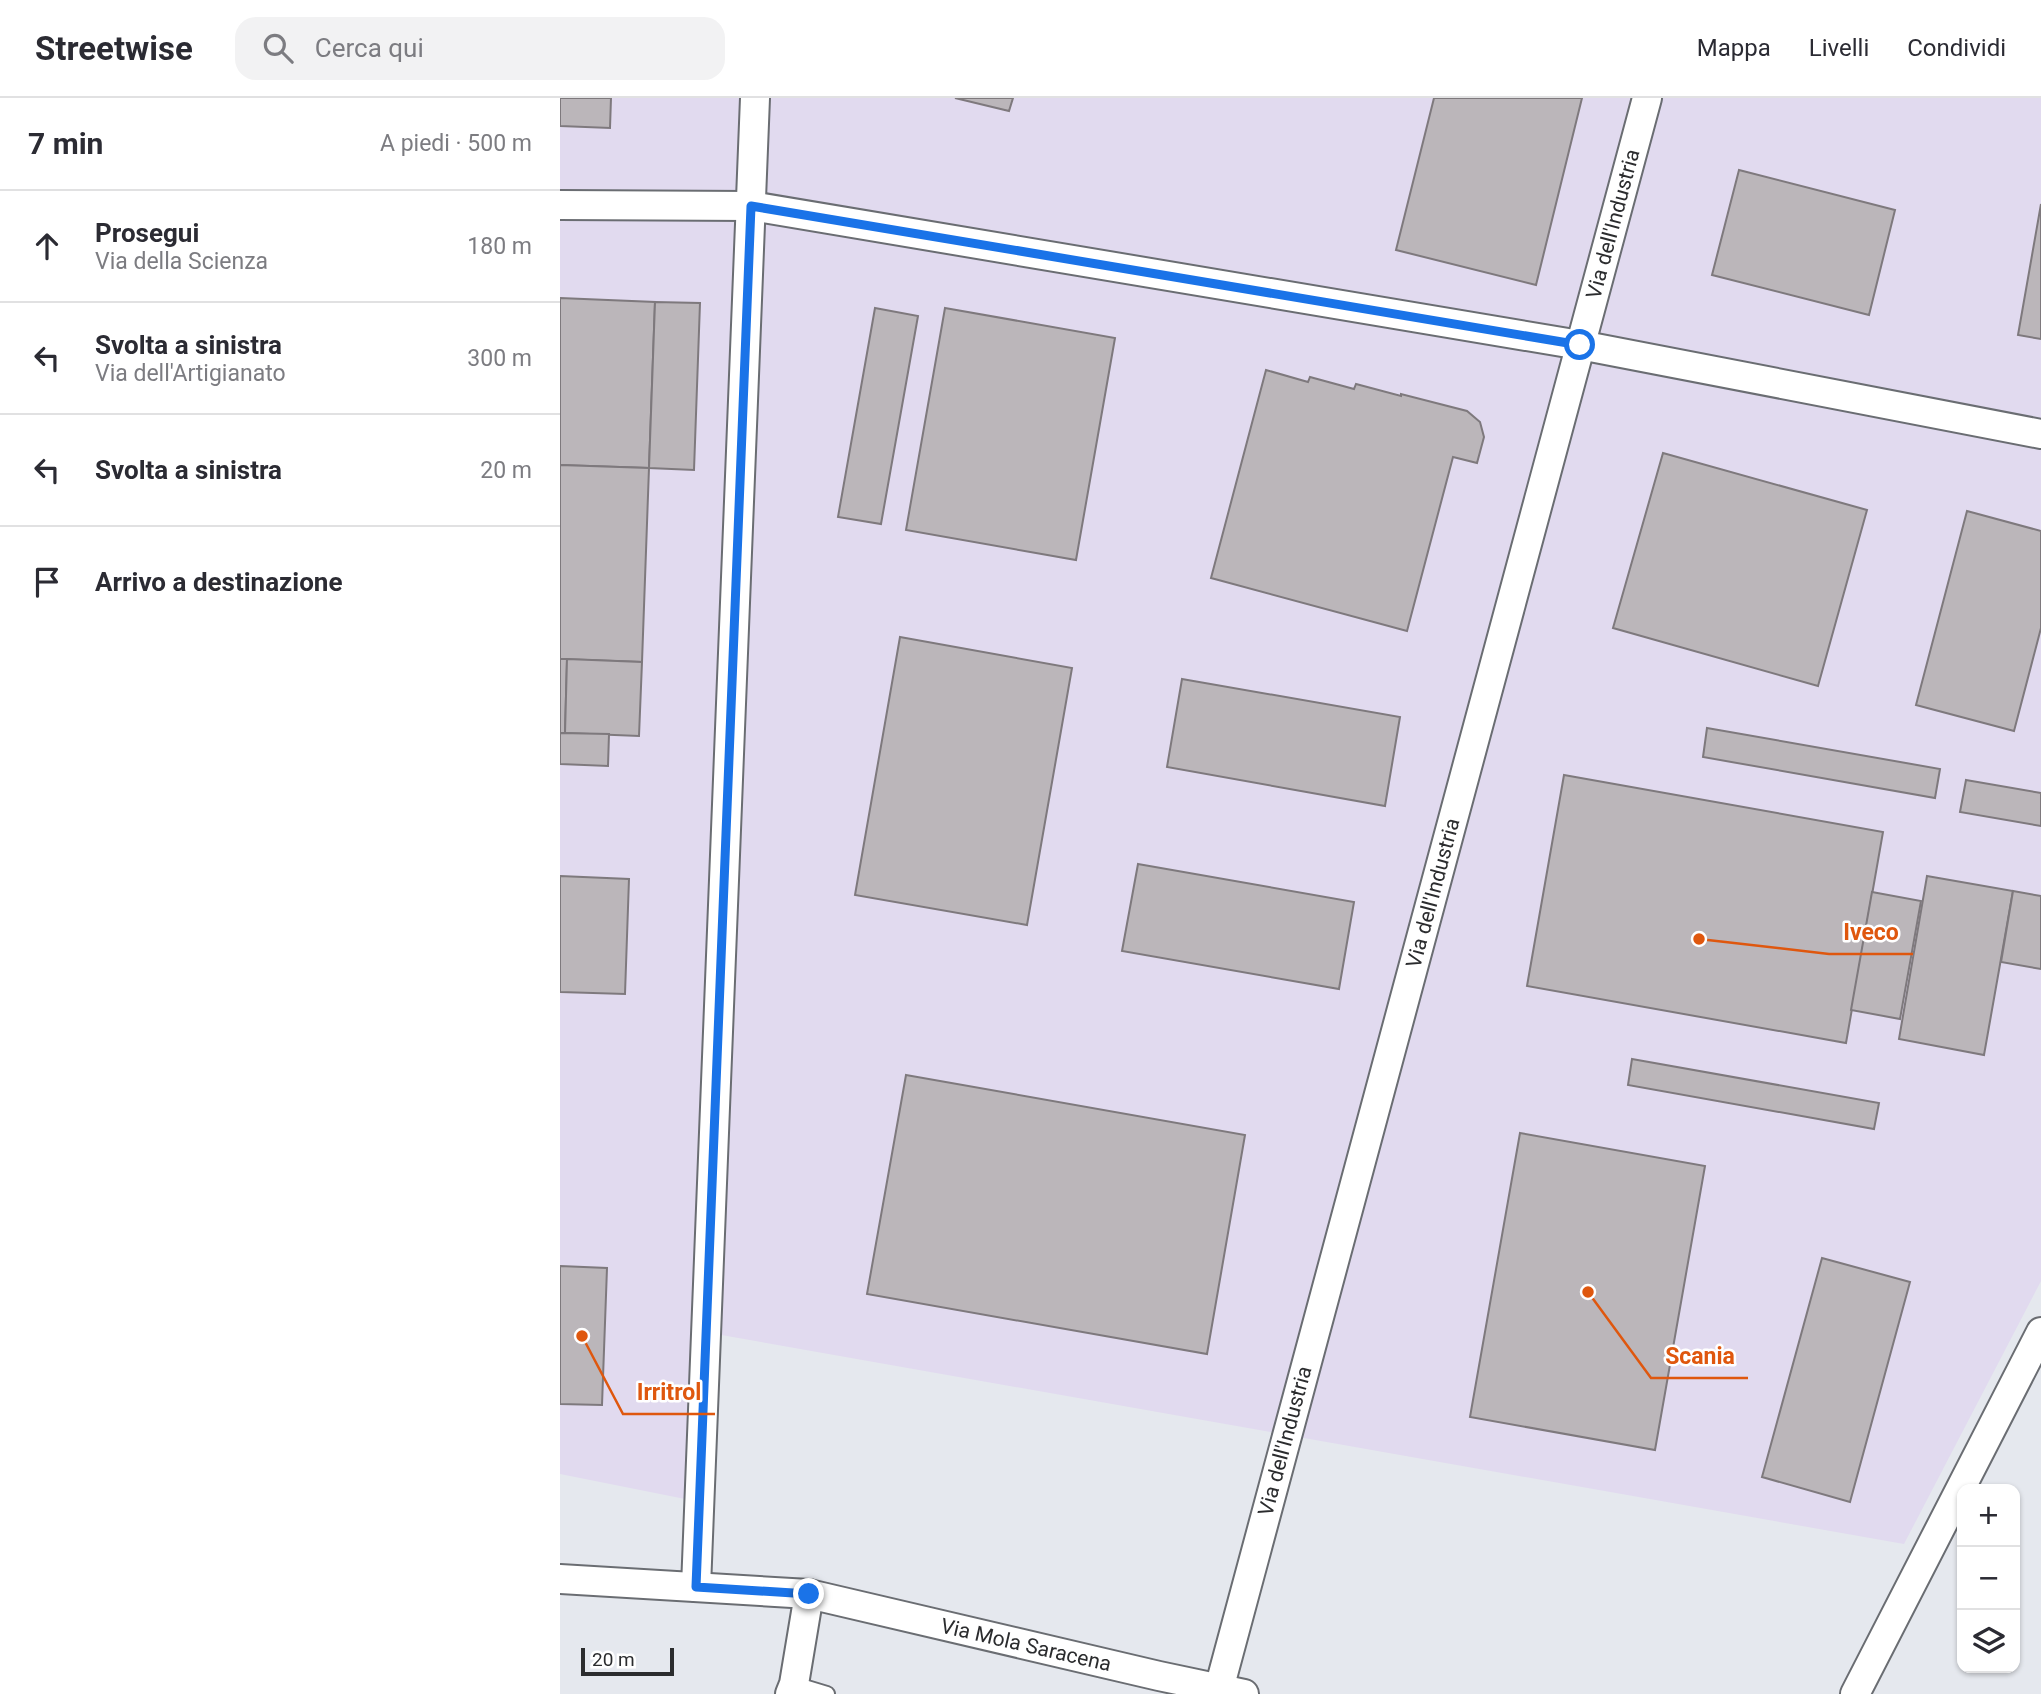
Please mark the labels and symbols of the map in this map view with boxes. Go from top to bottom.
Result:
street label: Via dell'Industria [1581,146,1645,302]
route start [1564,329,1595,360]
street label: Via dell'Industria [1401,815,1465,971]
callout: Iveco [1829,910,1913,954]
text: Iveco [1843,919,1899,946]
callout: Scania [1651,1334,1748,1378]
text: Scania [1665,1343,1735,1370]
street label: Via dell'Industria [1253,1363,1317,1519]
callout: Irritrol [623,1370,715,1414]
text: Irritrol [637,1379,701,1406]
route end [793,1578,824,1609]
street label: Via Mola Saracena [938,1614,1114,1676]
scale bar [581,1645,674,1677]

